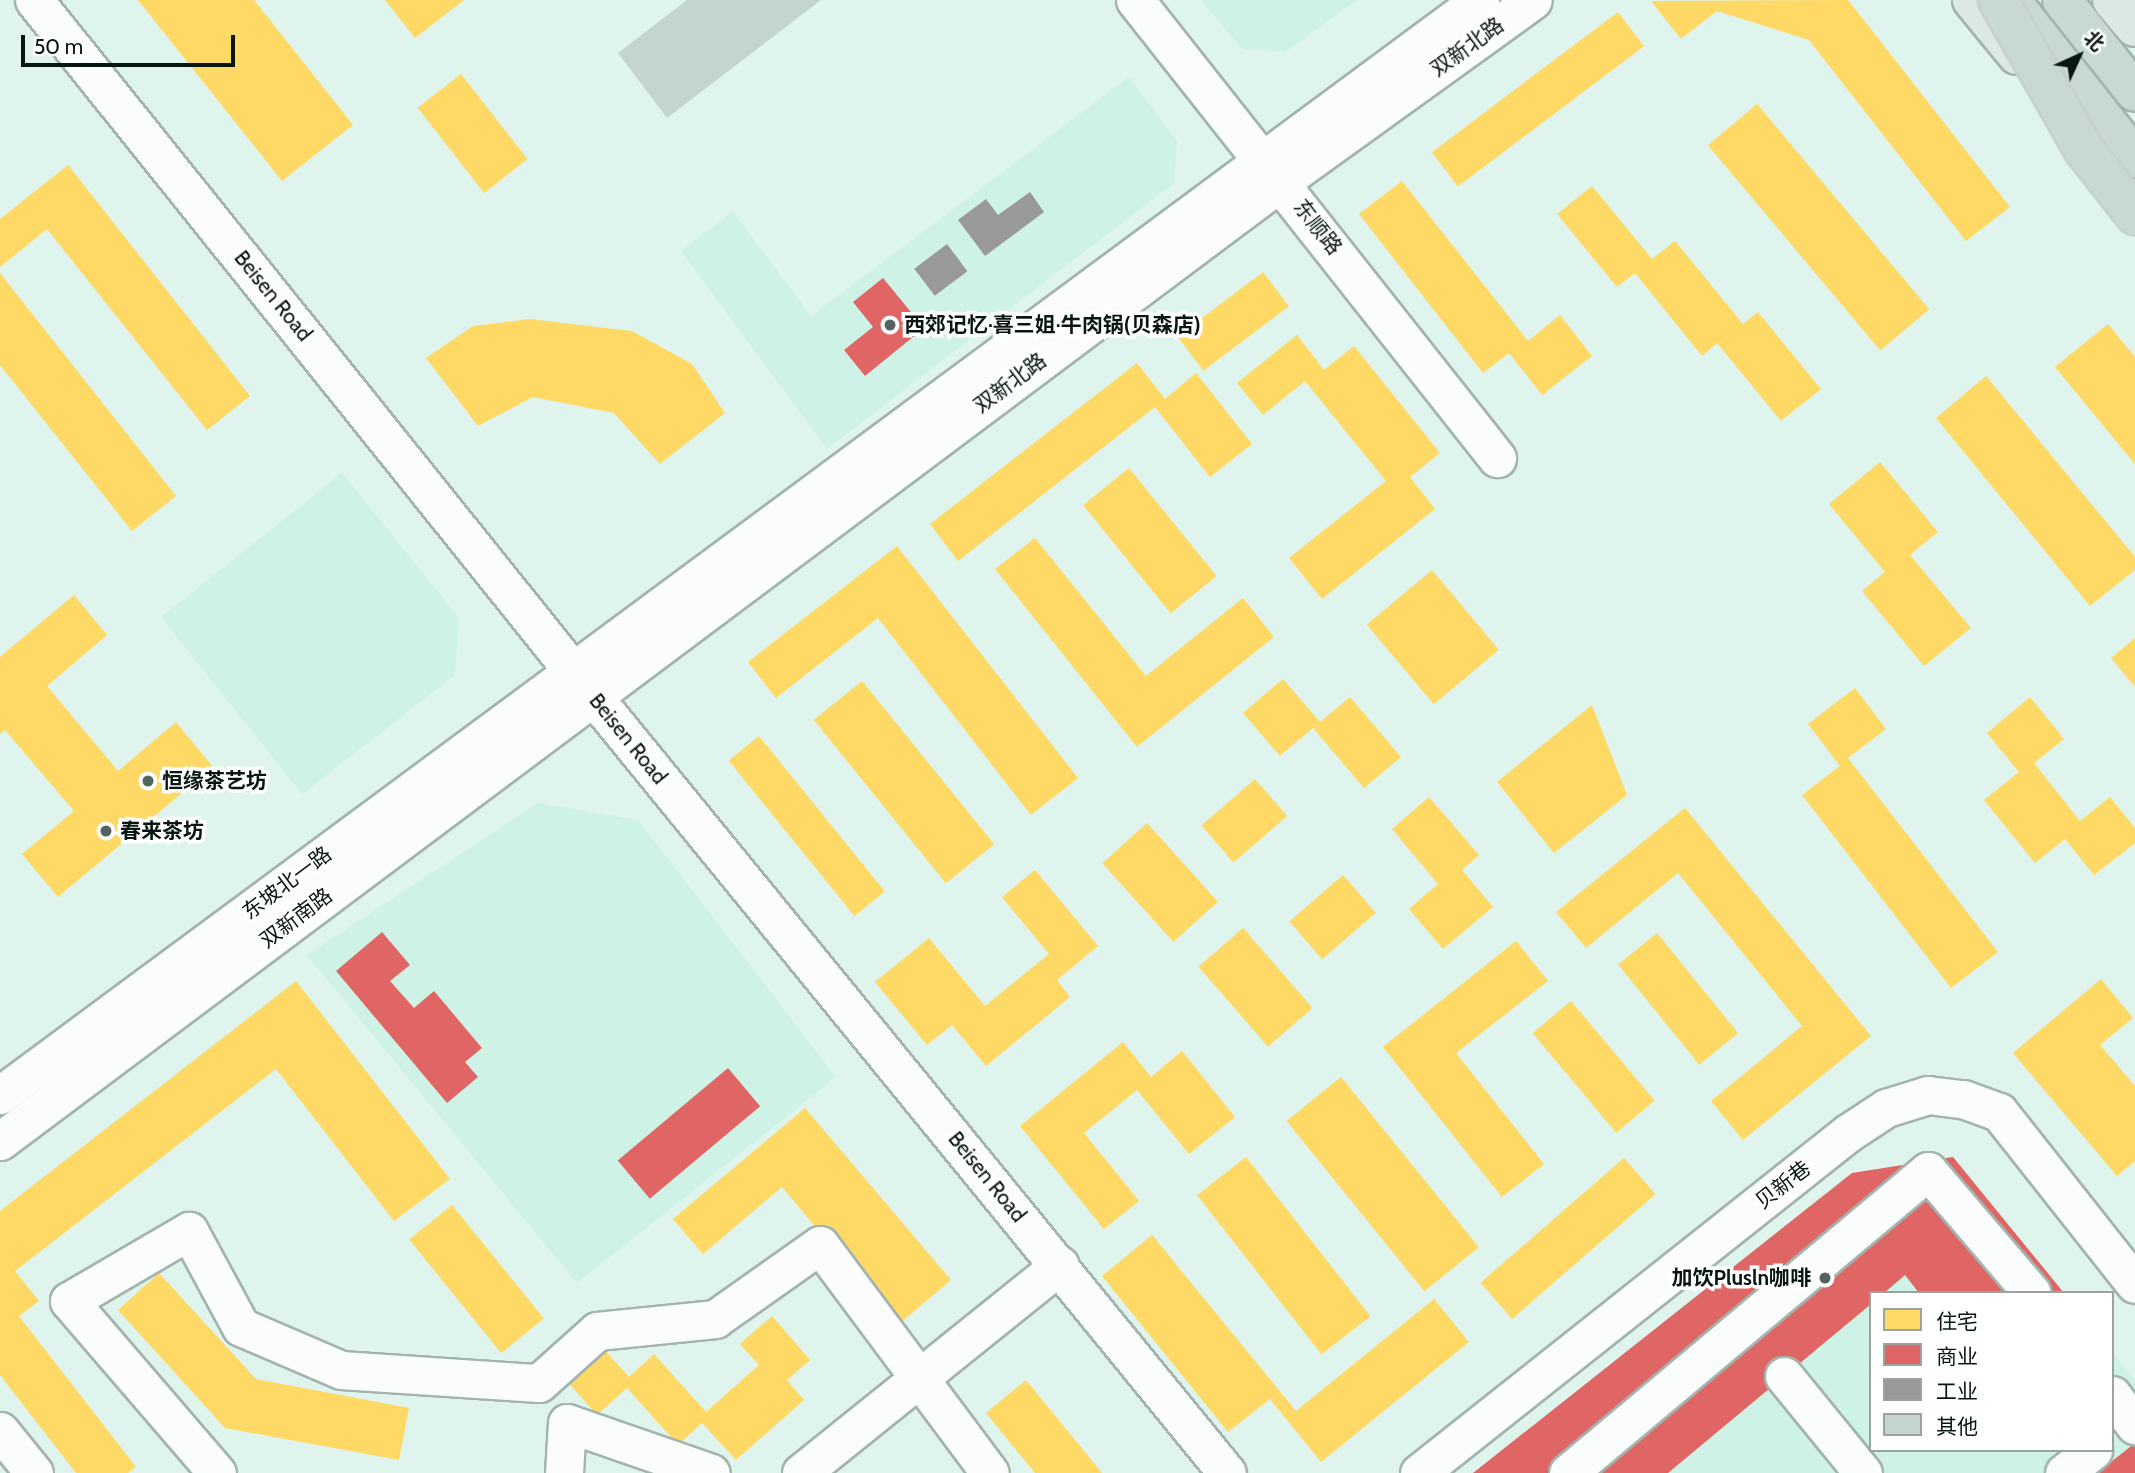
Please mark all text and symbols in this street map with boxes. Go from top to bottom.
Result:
street label: 双新北路 [1426,12,1508,82]
scale bar [24,21,238,65]
north arrow [2044,21,2114,91]
text: 北 [2079,26,2109,56]
text: 50 m [34,34,83,59]
street label: 东顺路 [1289,194,1347,260]
street label: Beisen Road [229,246,317,346]
place label: 西郊记忆·喜三姐·牛肉锅(贝森店) [904,312,1201,338]
marker: 西郊记忆·喜三姐·牛肉锅(贝森店) [882,317,898,333]
street label: 双新北路 [969,348,1051,418]
street label: Beisen Road [584,689,672,789]
place label: 恒缘茶艺坊 [162,768,267,794]
marker: 恒缘茶艺坊 [140,773,156,789]
place label: 春来茶坊 [120,818,204,844]
marker: 春来茶坊 [98,823,114,839]
street label: 东坡北一路 [237,841,337,925]
street label: 双新南路 [255,883,337,953]
street label: Beisen Road [943,1127,1031,1227]
street label: 贝新巷 [1750,1156,1816,1214]
place label: 加饮Plusln咖啡 [1672,1265,1811,1291]
marker: 加饮Plusln咖啡 [1817,1270,1833,1286]
legend [1869,1291,2114,1452]
text: 住宅 [1936,1309,1978,1334]
text: 商业 [1936,1344,1978,1369]
text: 工业 [1936,1379,1978,1404]
text: 其他 [1936,1414,1978,1439]

